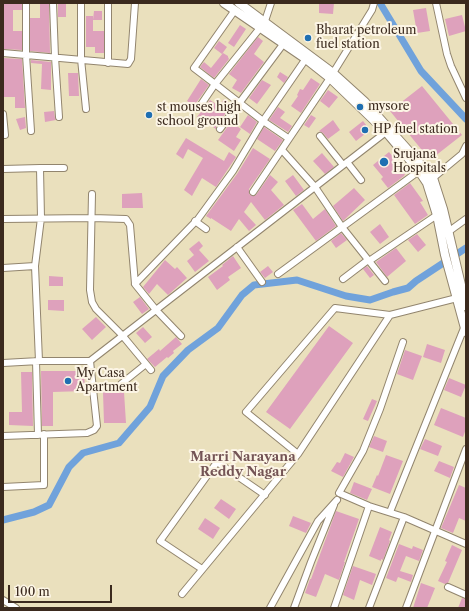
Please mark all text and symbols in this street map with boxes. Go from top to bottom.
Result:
place label: Bharat petroleum fuel station [316,24,416,52]
marker: Bharat petroleum fuel station [303,33,313,43]
place label: mysore [368,100,410,114]
place label: st mouses high school ground [157,101,241,129]
marker: mysore [355,102,365,112]
marker: st mouses high school ground [144,110,154,120]
place label: HP fuel station [373,123,458,137]
marker: HP fuel station [360,125,370,135]
place label: Srujana Hospitals [393,148,446,176]
marker: Srujana Hospitals [378,156,390,168]
place label: My Casa Apartment [76,367,138,395]
marker: My Casa Apartment [63,376,73,386]
district label: Marri Narayana Reddy Nagar [190,449,296,480]
scale bar [10,577,114,603]
text: 100 m [15,584,50,599]

